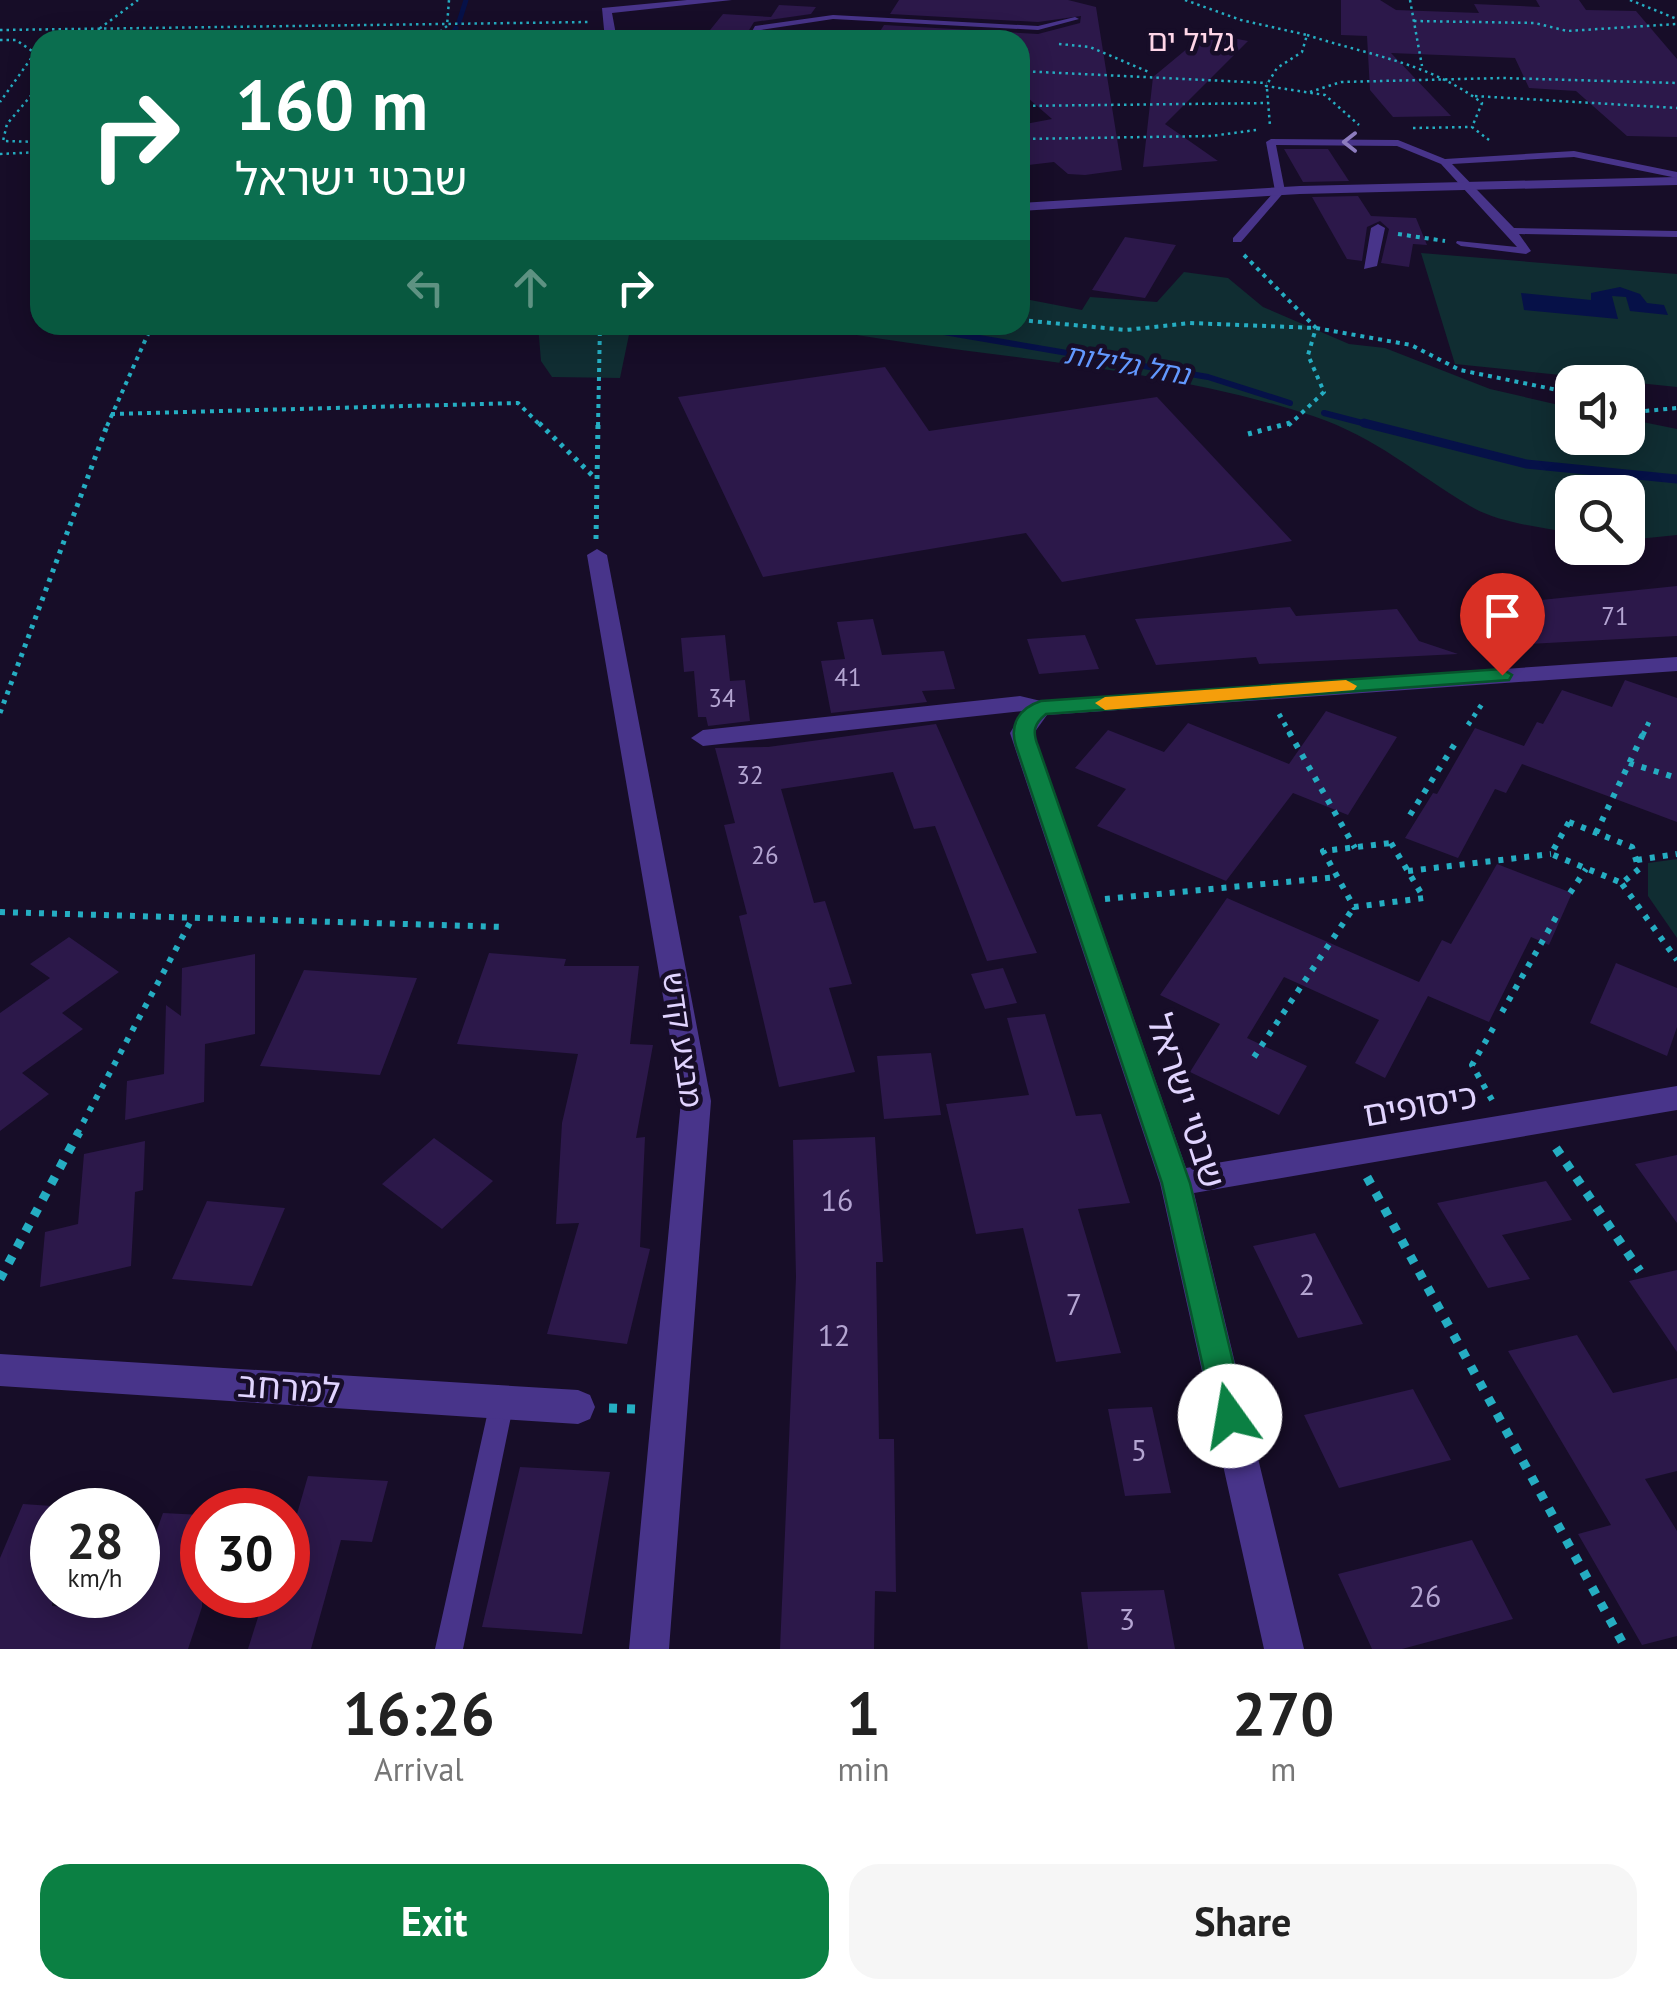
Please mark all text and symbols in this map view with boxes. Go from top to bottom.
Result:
district label: גליל ים [1147,20,1235,59]
text: 160 m [235,59,428,149]
icon: right [70,70,200,200]
one-way arrow [1342,131,1358,153]
text: שבטי ישראל [235,149,467,207]
icon: left [398,260,453,315]
icon: ahead [503,260,558,315]
icon: right [608,260,663,315]
water label: נחל גלילות [1062,334,1195,393]
map controls [1555,365,1645,565]
button: sound [1555,365,1645,455]
button: search [1555,475,1645,565]
pin [1460,573,1545,676]
icon: arrive [1475,588,1530,643]
house number: 71 [1601,600,1629,632]
house number: 41 [834,661,862,693]
house number: 34 [708,682,736,714]
house number: 32 [736,759,764,791]
house number: 26 [751,839,779,871]
street label: מבצע קדש [655,970,712,1110]
street label: שבטי ישראל [1137,1008,1237,1194]
street label: כיסופים [1359,1071,1480,1137]
house number: 16 [821,1180,853,1219]
house number: 2 [1299,1264,1315,1303]
house number: 7 [1066,1284,1082,1323]
house number: 12 [818,1315,850,1354]
street label: למרחב [236,1360,342,1414]
position arrow [1178,1364,1282,1468]
house number: 5 [1131,1430,1147,1469]
speed limit sign: 30 [180,1488,310,1618]
text: 28 [67,1508,123,1573]
text: km/h [68,1562,122,1594]
house number: 26 [1409,1576,1441,1615]
house number: 3 [1119,1599,1135,1638]
text: 16:26 [343,1674,495,1752]
text: 1 [847,1674,881,1752]
text: 270 [1232,1674,1334,1752]
text: Arrival [374,1748,464,1790]
text: min [838,1748,890,1790]
text: m [1270,1748,1296,1790]
button: Exit [40,1864,829,1979]
button: Share [849,1864,1637,1979]

